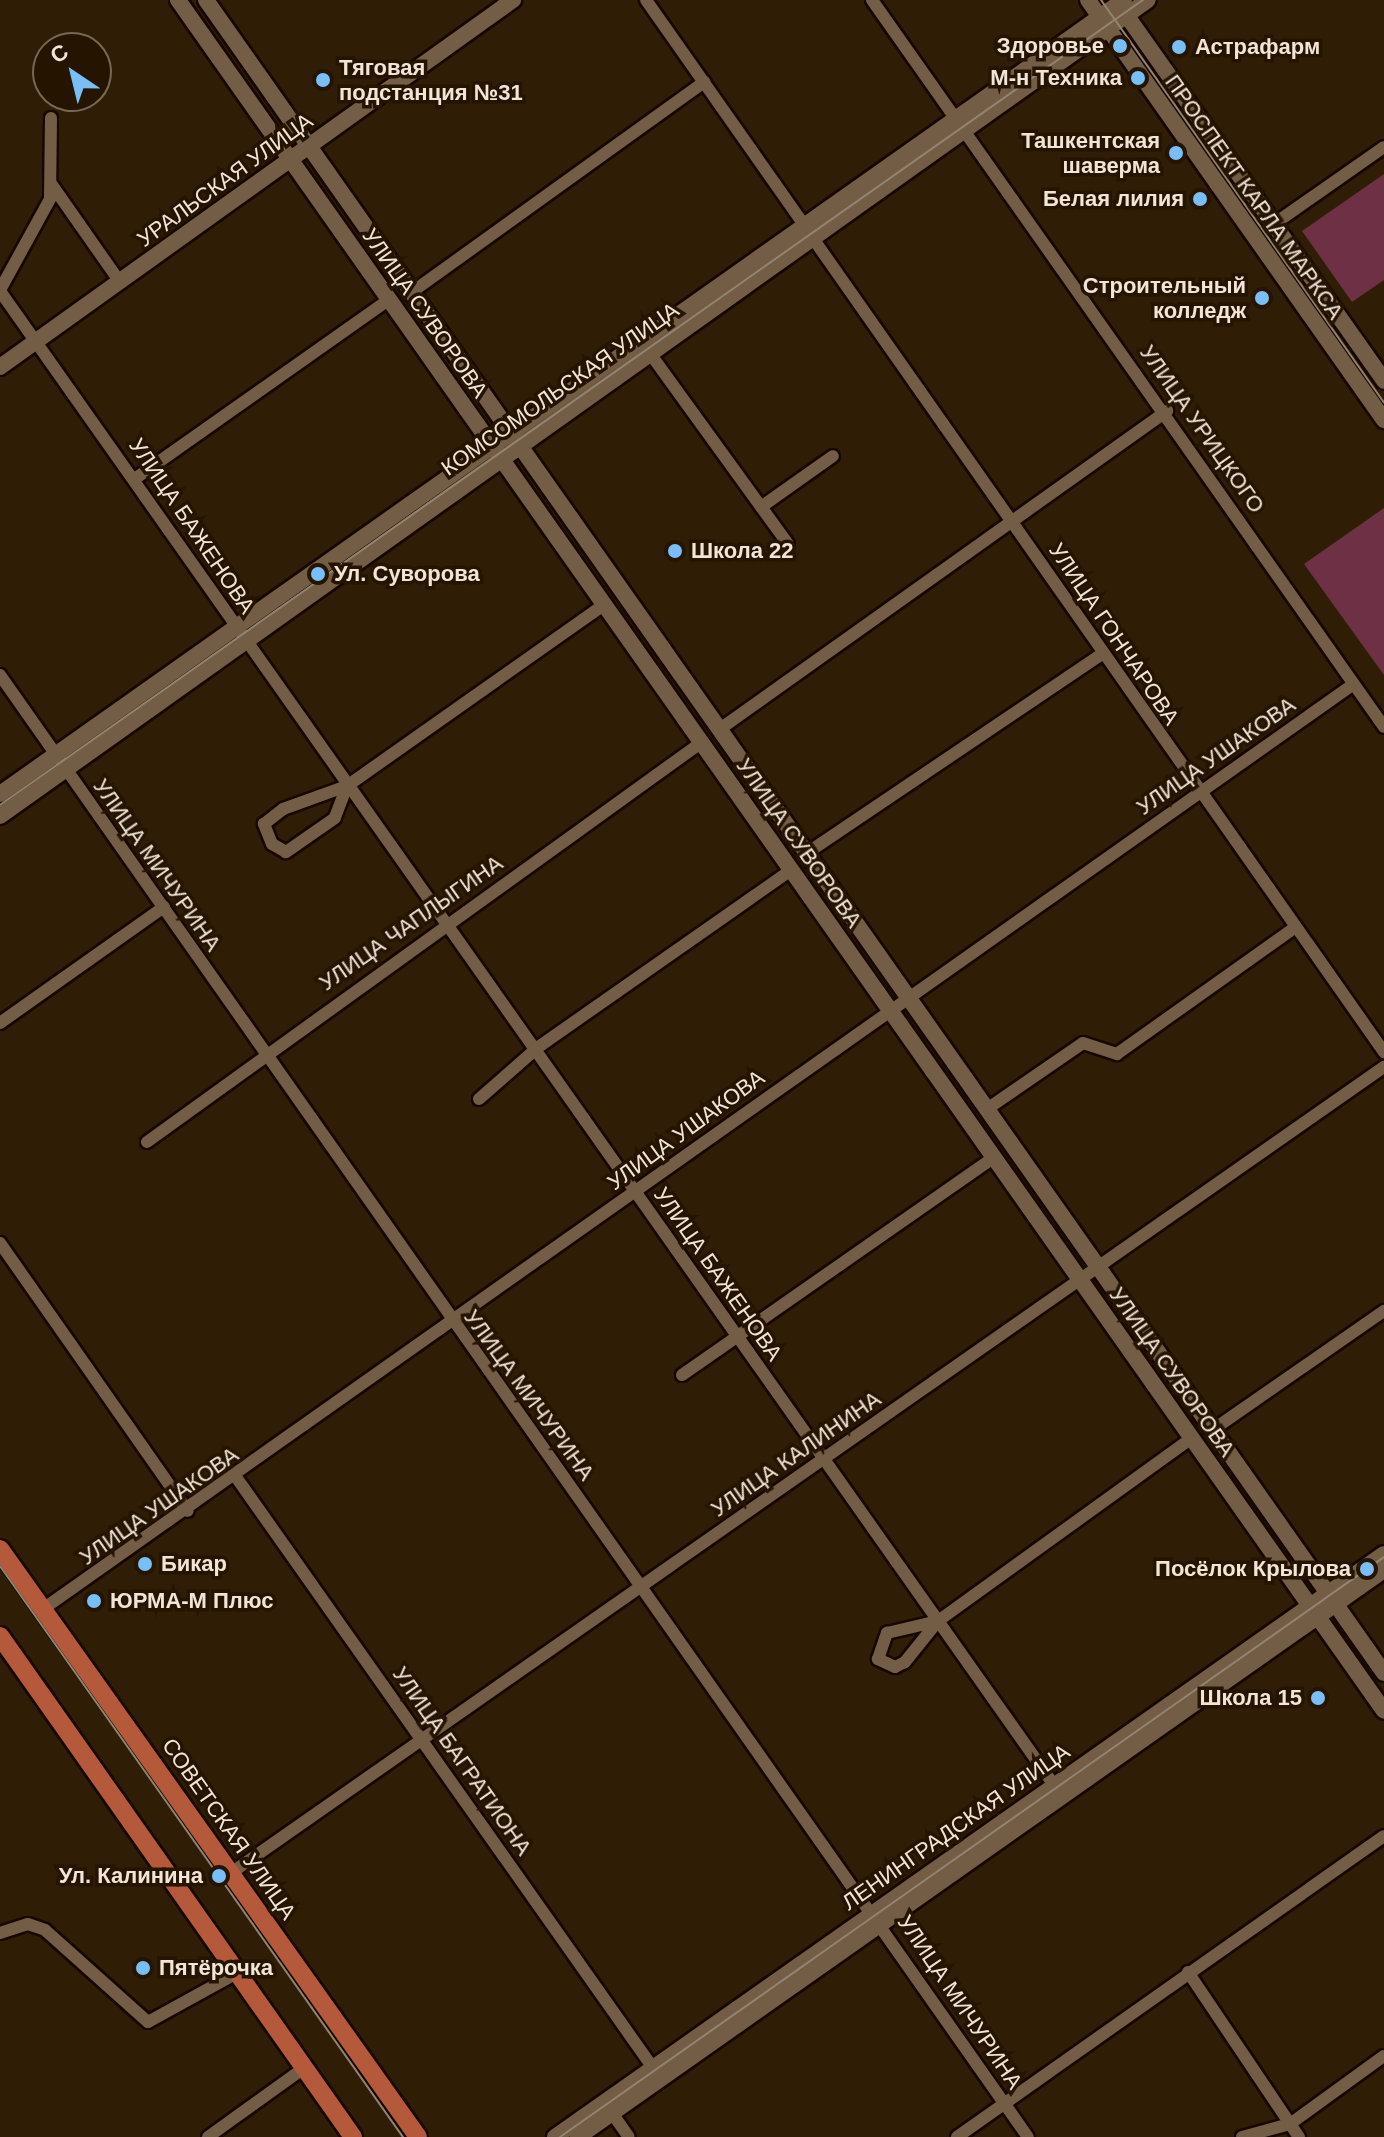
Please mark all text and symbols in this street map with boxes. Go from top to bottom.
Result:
north arrow [32,32,112,112]
place label: Здоровье [997,33,1104,59]
place label: Астрафарм [1195,34,1320,60]
marker: Здоровье [1111,37,1129,55]
marker: Астрафарм [1170,38,1188,56]
text: С [45,39,73,68]
place label: Тяговая подстанция №31 [339,54,523,106]
place label: М-н Техника [990,65,1122,91]
marker: М-н Техника [1129,69,1147,87]
street label: ПРОСПЕКТ КАРЛА МАРКСА [1159,70,1349,324]
marker: Тяговая подстанция №31 [314,71,332,89]
street label: УРАЛЬСКАЯ УЛИЦА [132,107,318,253]
place label: Ташкентская шаверма [1021,127,1160,178]
marker: Ташкентская шаверма [1167,144,1185,162]
place label: Белая лилия [1043,186,1184,212]
marker: Белая лилия [1191,190,1209,208]
street label: УЛИЦА СУВОРОВА [357,223,493,403]
place label: Строительный колледж [1083,272,1246,324]
marker: Строительный колледж [1253,289,1271,307]
street label: КОМСОМОЛЬСКАЯ УЛИЦА [436,297,684,481]
street label: УЛИЦА УРИЦКОГО [1134,340,1270,518]
street label: УЛИЦА БАЖЕНОВА [124,433,260,619]
place label: Школа 22 [691,538,794,564]
street label: УЛИЦА ГОНЧАРОВА [1043,538,1185,730]
marker: Школа 22 [666,542,684,560]
place label: Ул. Суворова [334,561,480,587]
marker: Ул. Суворова [309,565,327,583]
street label: УЛИЦА УШАКОВА [1132,691,1300,821]
street label: УЛИЦА СУВОРОВА [731,753,867,933]
street label: УЛИЦА МИЧУРИНА [88,774,226,956]
street label: УЛИЦА ЧАПЛЫГИНА [314,850,508,996]
street label: УЛИЦА УШАКОВА [602,1064,770,1196]
street label: УЛИЦА БАЖЕНОВА [648,1182,788,1366]
street label: УЛИЦА СУВОРОВА [1104,1282,1240,1462]
street label: УЛИЦА МИЧУРИНА [458,1305,600,1485]
street label: УЛИЦА КАЛИНИНА [706,1386,886,1522]
street label: УЛИЦА УШАКОВА [75,1441,243,1571]
place label: Бикар [161,1551,227,1577]
marker: Бикар [136,1555,154,1573]
place label: Посёлок Крылова [1155,1556,1351,1582]
marker: Посёлок Крылова [1358,1560,1376,1578]
place label: ЮРМА-М Плюс [110,1588,274,1614]
marker: ЮРМА-М Плюс [85,1592,103,1610]
street label: УЛИЦА БАГРАТИОНА [387,1662,537,1860]
place label: Школа 15 [1199,1685,1302,1711]
marker: Школа 15 [1309,1689,1327,1707]
street label: СОВЕТСКАЯ УЛИЦА [156,1733,302,1925]
street label: ЛЕНИНГРАДСКАЯ УЛИЦА [837,1738,1075,1916]
place label: Ул. Калинина [59,1863,203,1889]
marker: Ул. Калинина [210,1867,228,1885]
street label: УЛИЦА МИЧУРИНА [892,1910,1028,2094]
place label: Пятёрочка [159,1955,273,1981]
marker: Пятёрочка [134,1959,152,1977]

